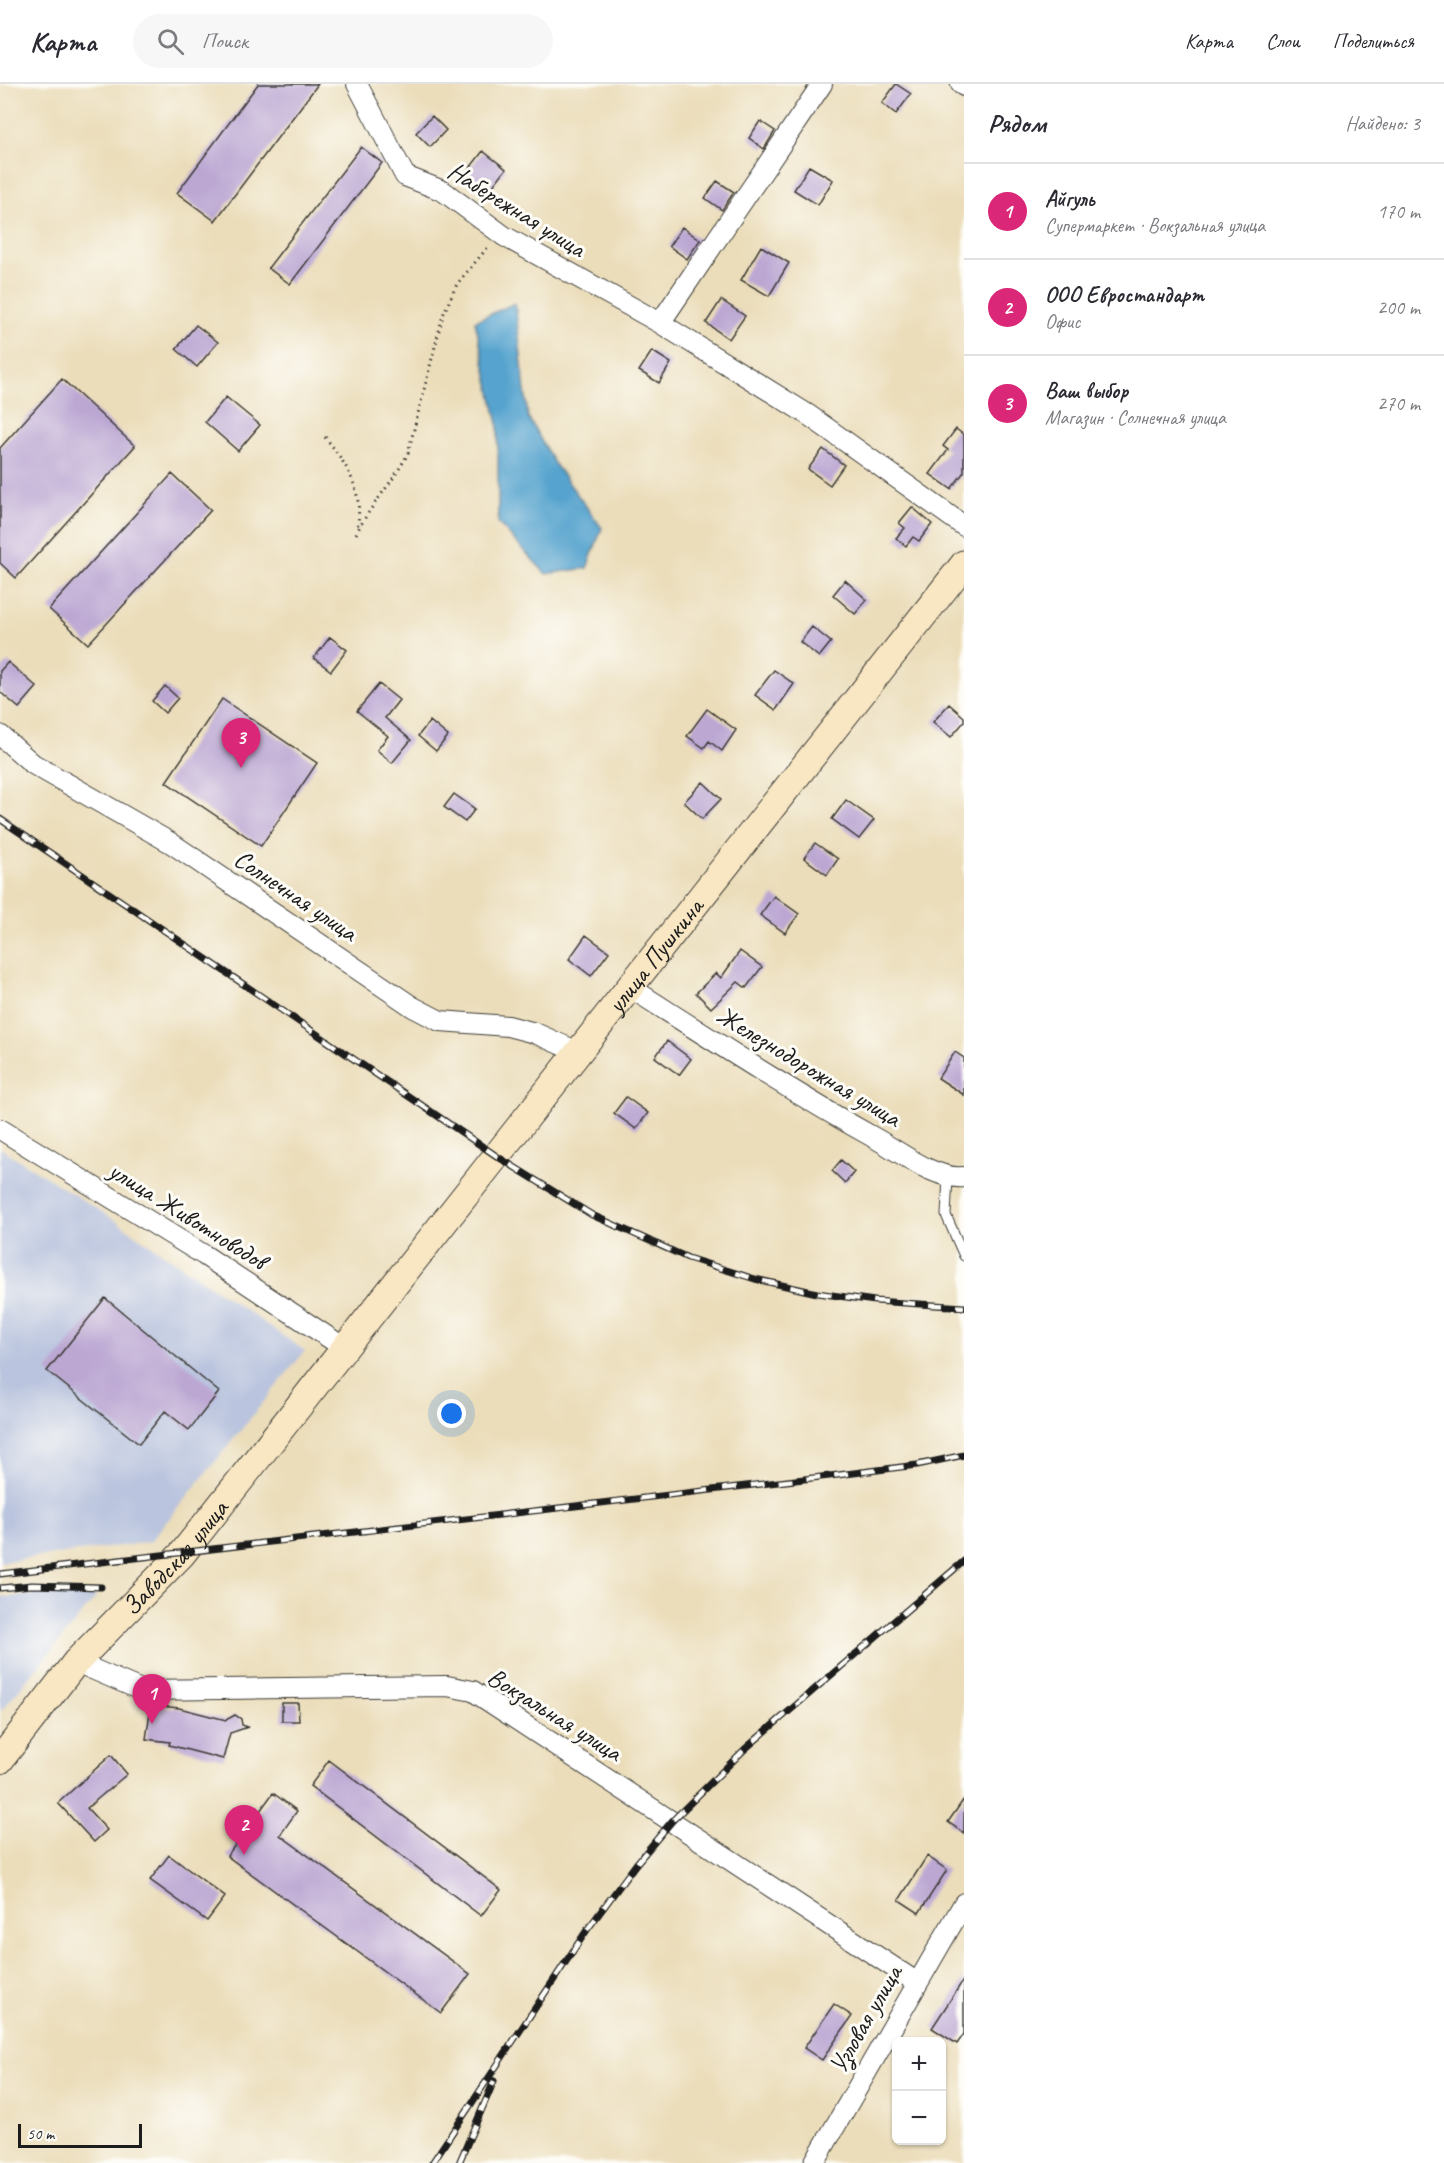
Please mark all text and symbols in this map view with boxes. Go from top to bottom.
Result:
search box [133,14,553,68]
text: Карта [30,24,97,59]
icon: search [154,25,187,58]
text: Поиск [202,27,248,55]
text: Карта [1185,28,1233,54]
text: Слои [1266,28,1300,54]
text: Поделиться [1333,28,1414,54]
text: Рядом [988,107,1046,140]
text: Найдено: 3 [1345,111,1420,136]
street label: Набережная улица [442,154,593,266]
text: Айгуль [1045,185,1095,213]
text: 1 [1003,199,1012,224]
text: 170 m [1377,199,1420,224]
text: Супермаркет · Вокзальная улица [1045,213,1265,238]
text: ООО Евростандарт [1045,281,1204,309]
text: 2 [1003,295,1012,320]
text: 200 m [1377,295,1420,320]
text: Офис [1045,309,1080,334]
text: Ваш выбор [1045,377,1128,405]
text: 3 [1003,391,1012,416]
text: 270 m [1377,391,1420,416]
text: Магазин · Солнечная улица [1045,405,1226,430]
pin: 3 [222,718,260,768]
street label: Солнечная улица [228,842,365,950]
street label: улица Пушкина [598,890,712,1022]
street label: Железнодорожная улица [711,998,908,1135]
street label: улица Животноводов [101,1153,277,1279]
your location [437,1399,466,1428]
street label: Заводская улица [115,1492,237,1623]
street label: Вокзальная улица [481,1660,630,1770]
pin: 1 [132,1674,172,1724]
pin: 2 [224,1806,264,1855]
street label: Узловая улица [821,1957,912,2080]
map controls [892,2037,946,2145]
button: + [892,2037,946,2091]
button: − [892,2091,946,2145]
scale bar [18,2121,142,2148]
text: 50 m [27,2124,54,2144]

